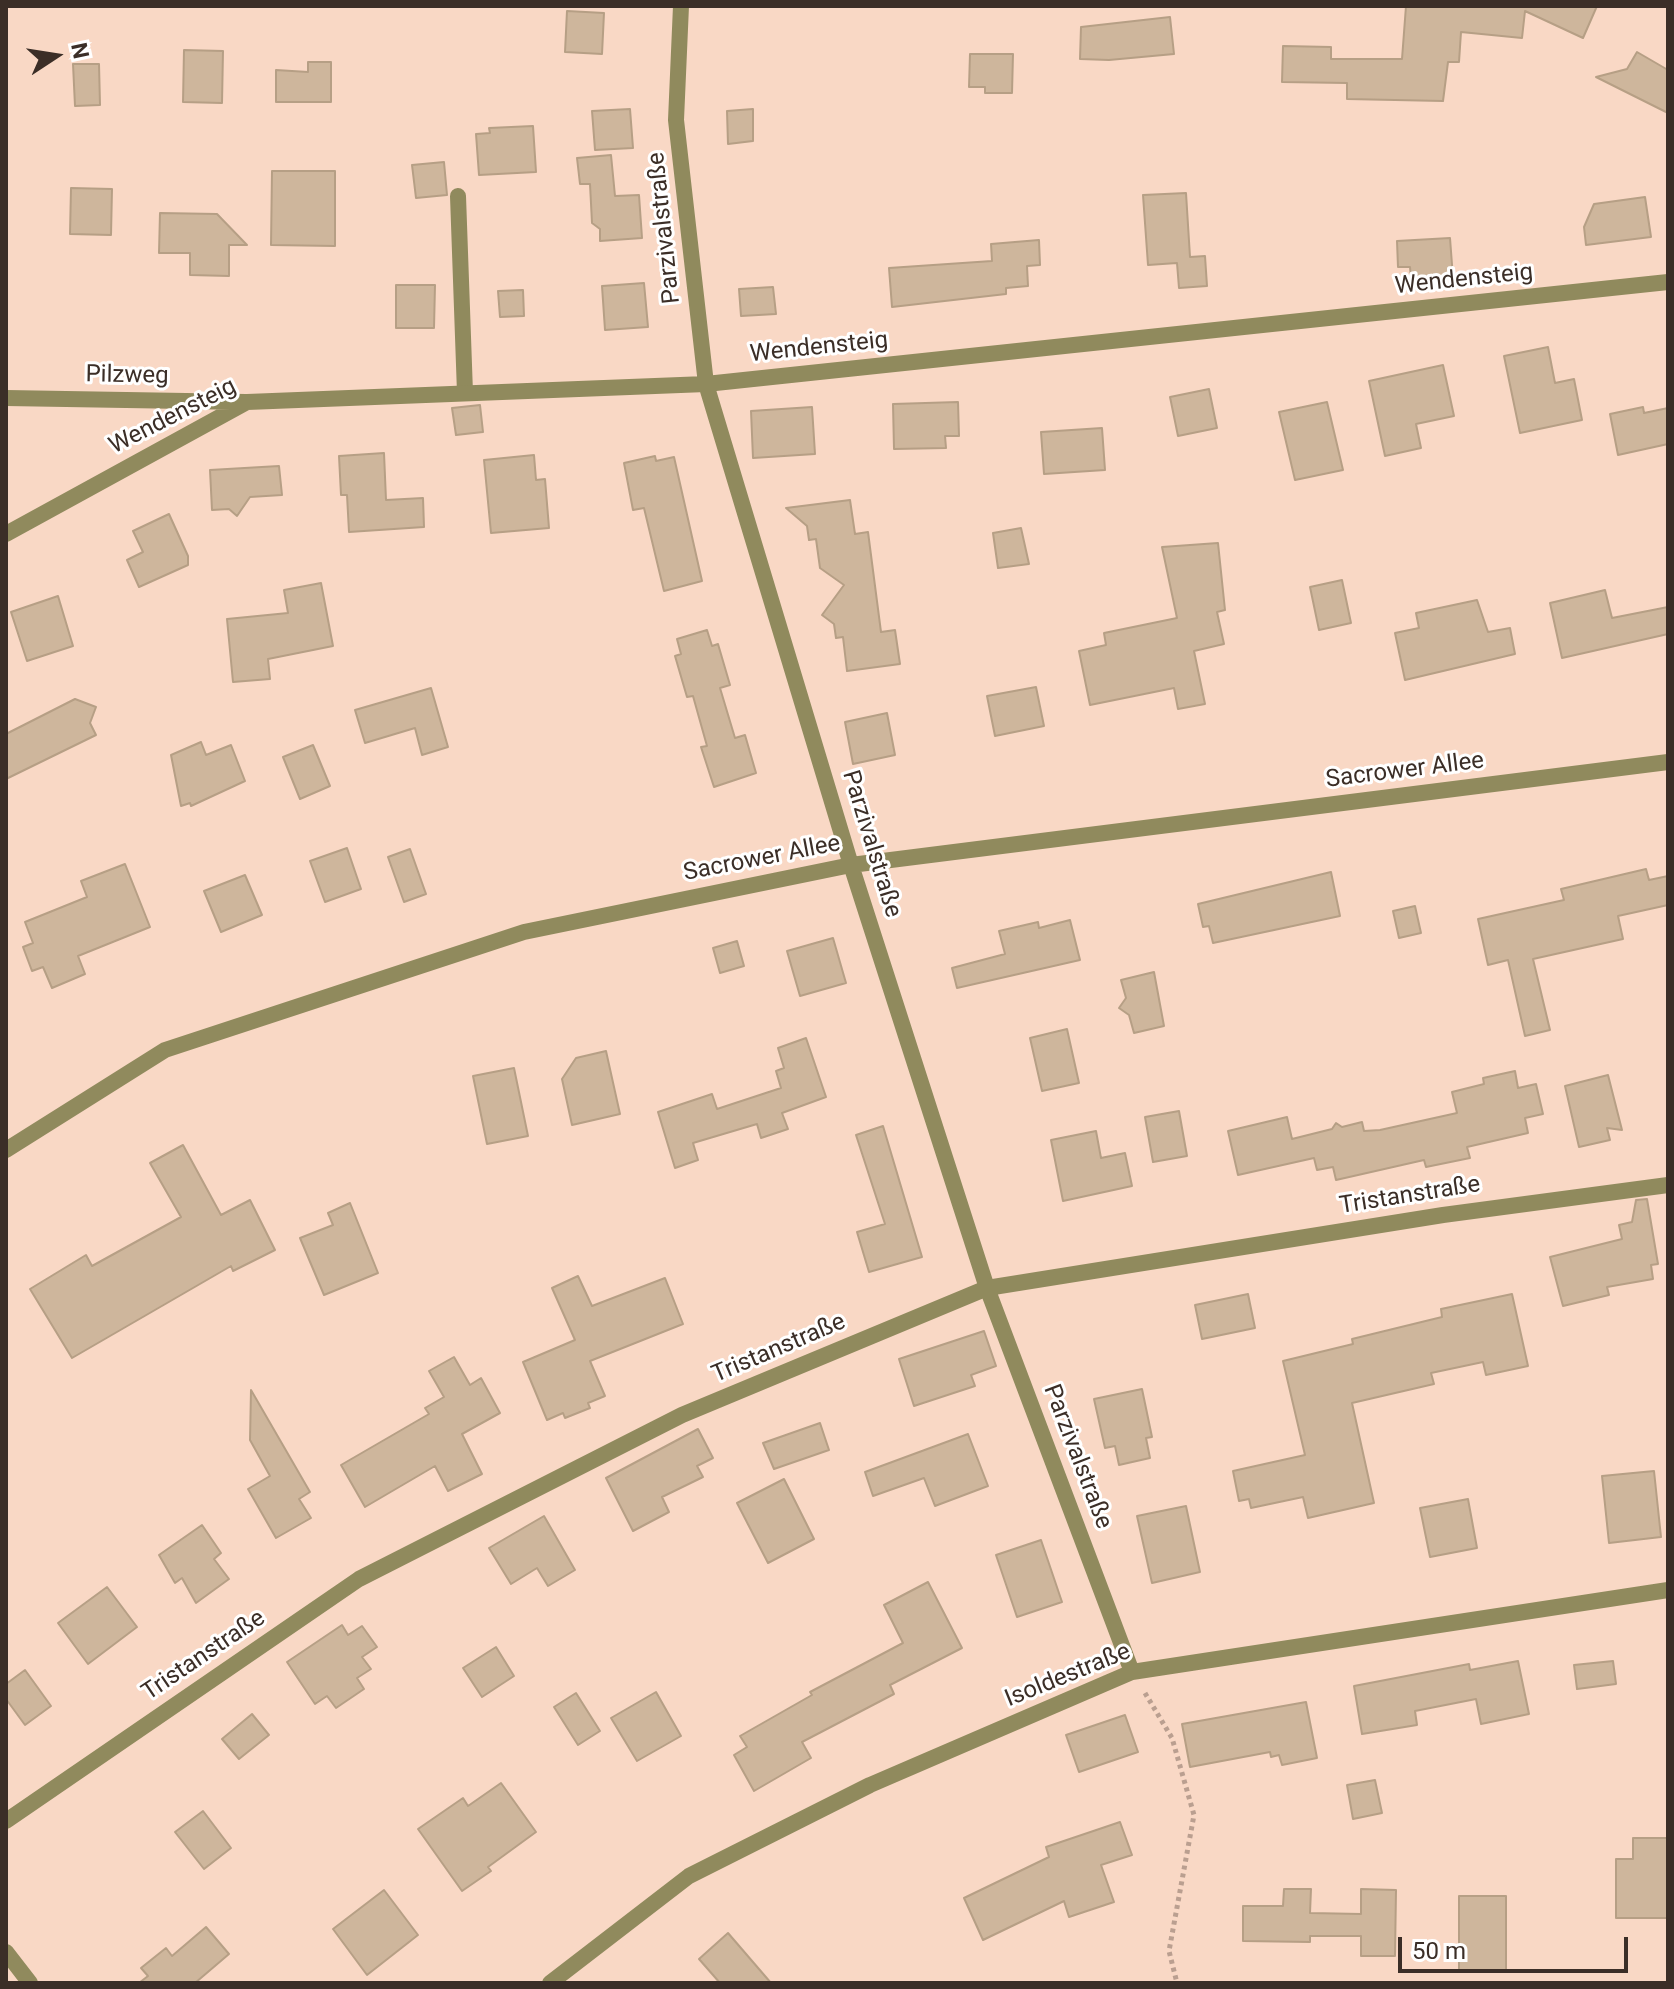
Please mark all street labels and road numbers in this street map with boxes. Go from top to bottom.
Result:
street label: Parzivalstraße [643,151,687,305]
street label: Wendensteig [1394,258,1534,302]
street label: Wendensteig [749,326,889,370]
street label: Pilzweg [85,361,169,391]
street label: Wendensteig [105,373,241,461]
street label: Sacrower Allee [1324,747,1486,795]
street label: Parzivalstraße [835,767,907,921]
street label: Sacrower Allee [681,830,843,888]
street label: Tristanstraße [1338,1171,1482,1221]
street label: Tristanstraße [708,1308,850,1390]
street label: Parzivalstraße [1036,1381,1118,1533]
street label: Tristanstraße [137,1604,271,1708]
street label: Isoldestraße [1001,1638,1135,1714]

